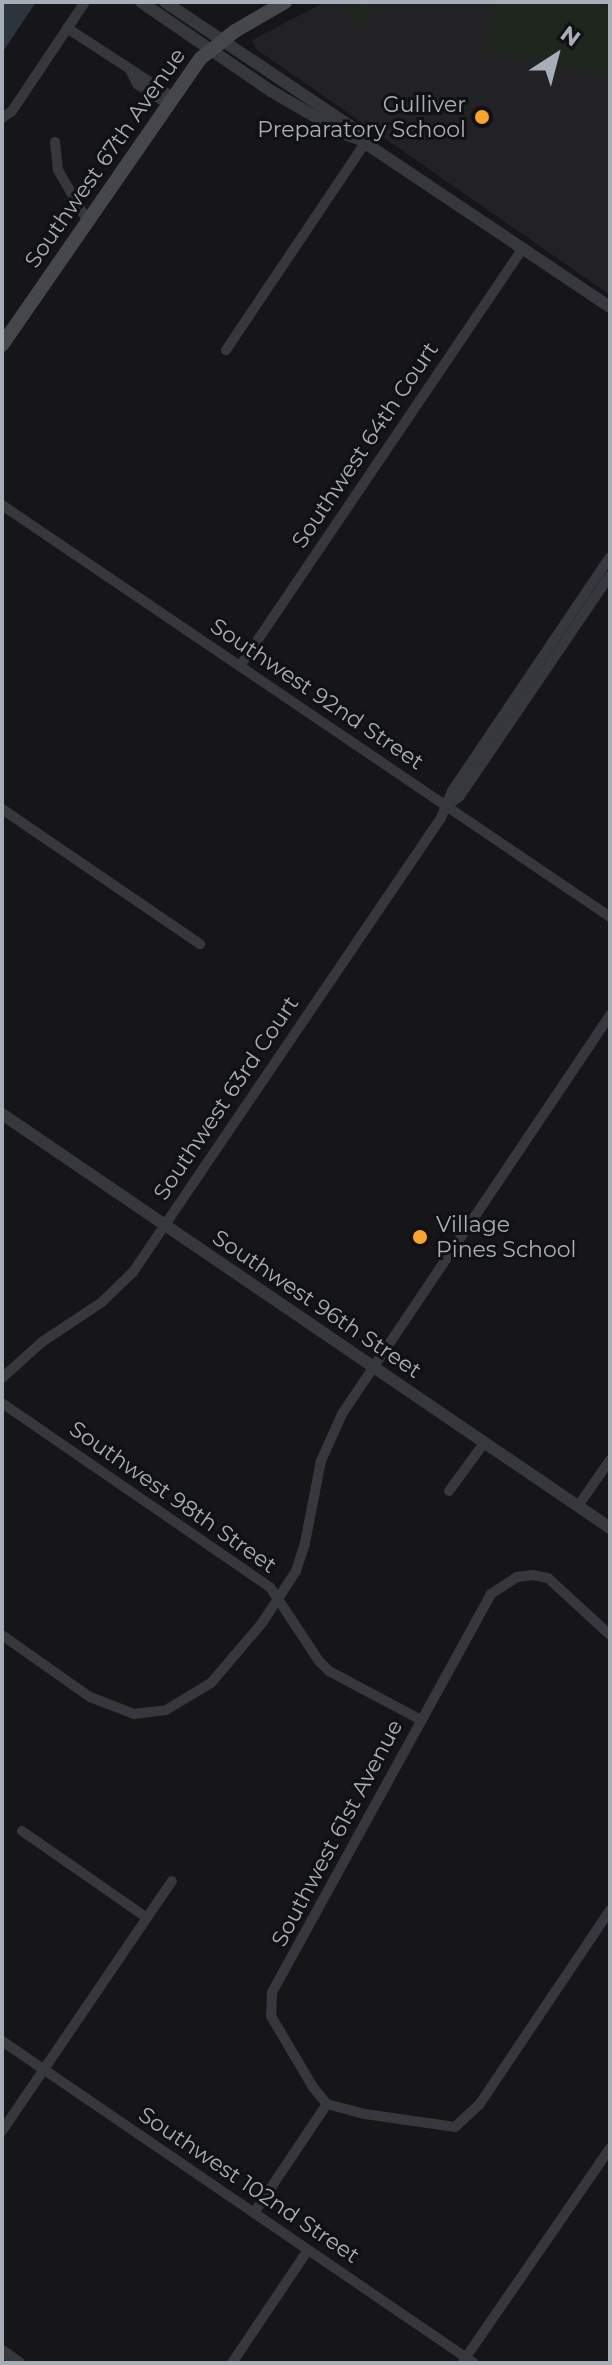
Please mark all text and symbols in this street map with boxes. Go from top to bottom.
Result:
north arrow [516,16,596,96]
text: N [555,20,586,52]
street label: Southwest 67th Avenue [19,43,191,273]
place label: Gulliver Preparatory School [257,91,466,142]
marker: Gulliver Preparatory School [473,108,491,126]
street label: Southwest 64th Court [286,337,444,553]
street label: Southwest 92nd Street [205,613,429,775]
street label: Southwest 63rd Court [148,991,304,1205]
place label: Village Pines School [436,1211,576,1262]
street label: Southwest 96th Street [208,1224,426,1384]
marker: Village Pines School [411,1228,429,1246]
street label: Southwest 98th Street [64,1415,282,1579]
street label: Southwest 61st Avenue [266,1715,408,1951]
street label: Southwest 102nd Street [134,2101,364,2269]

